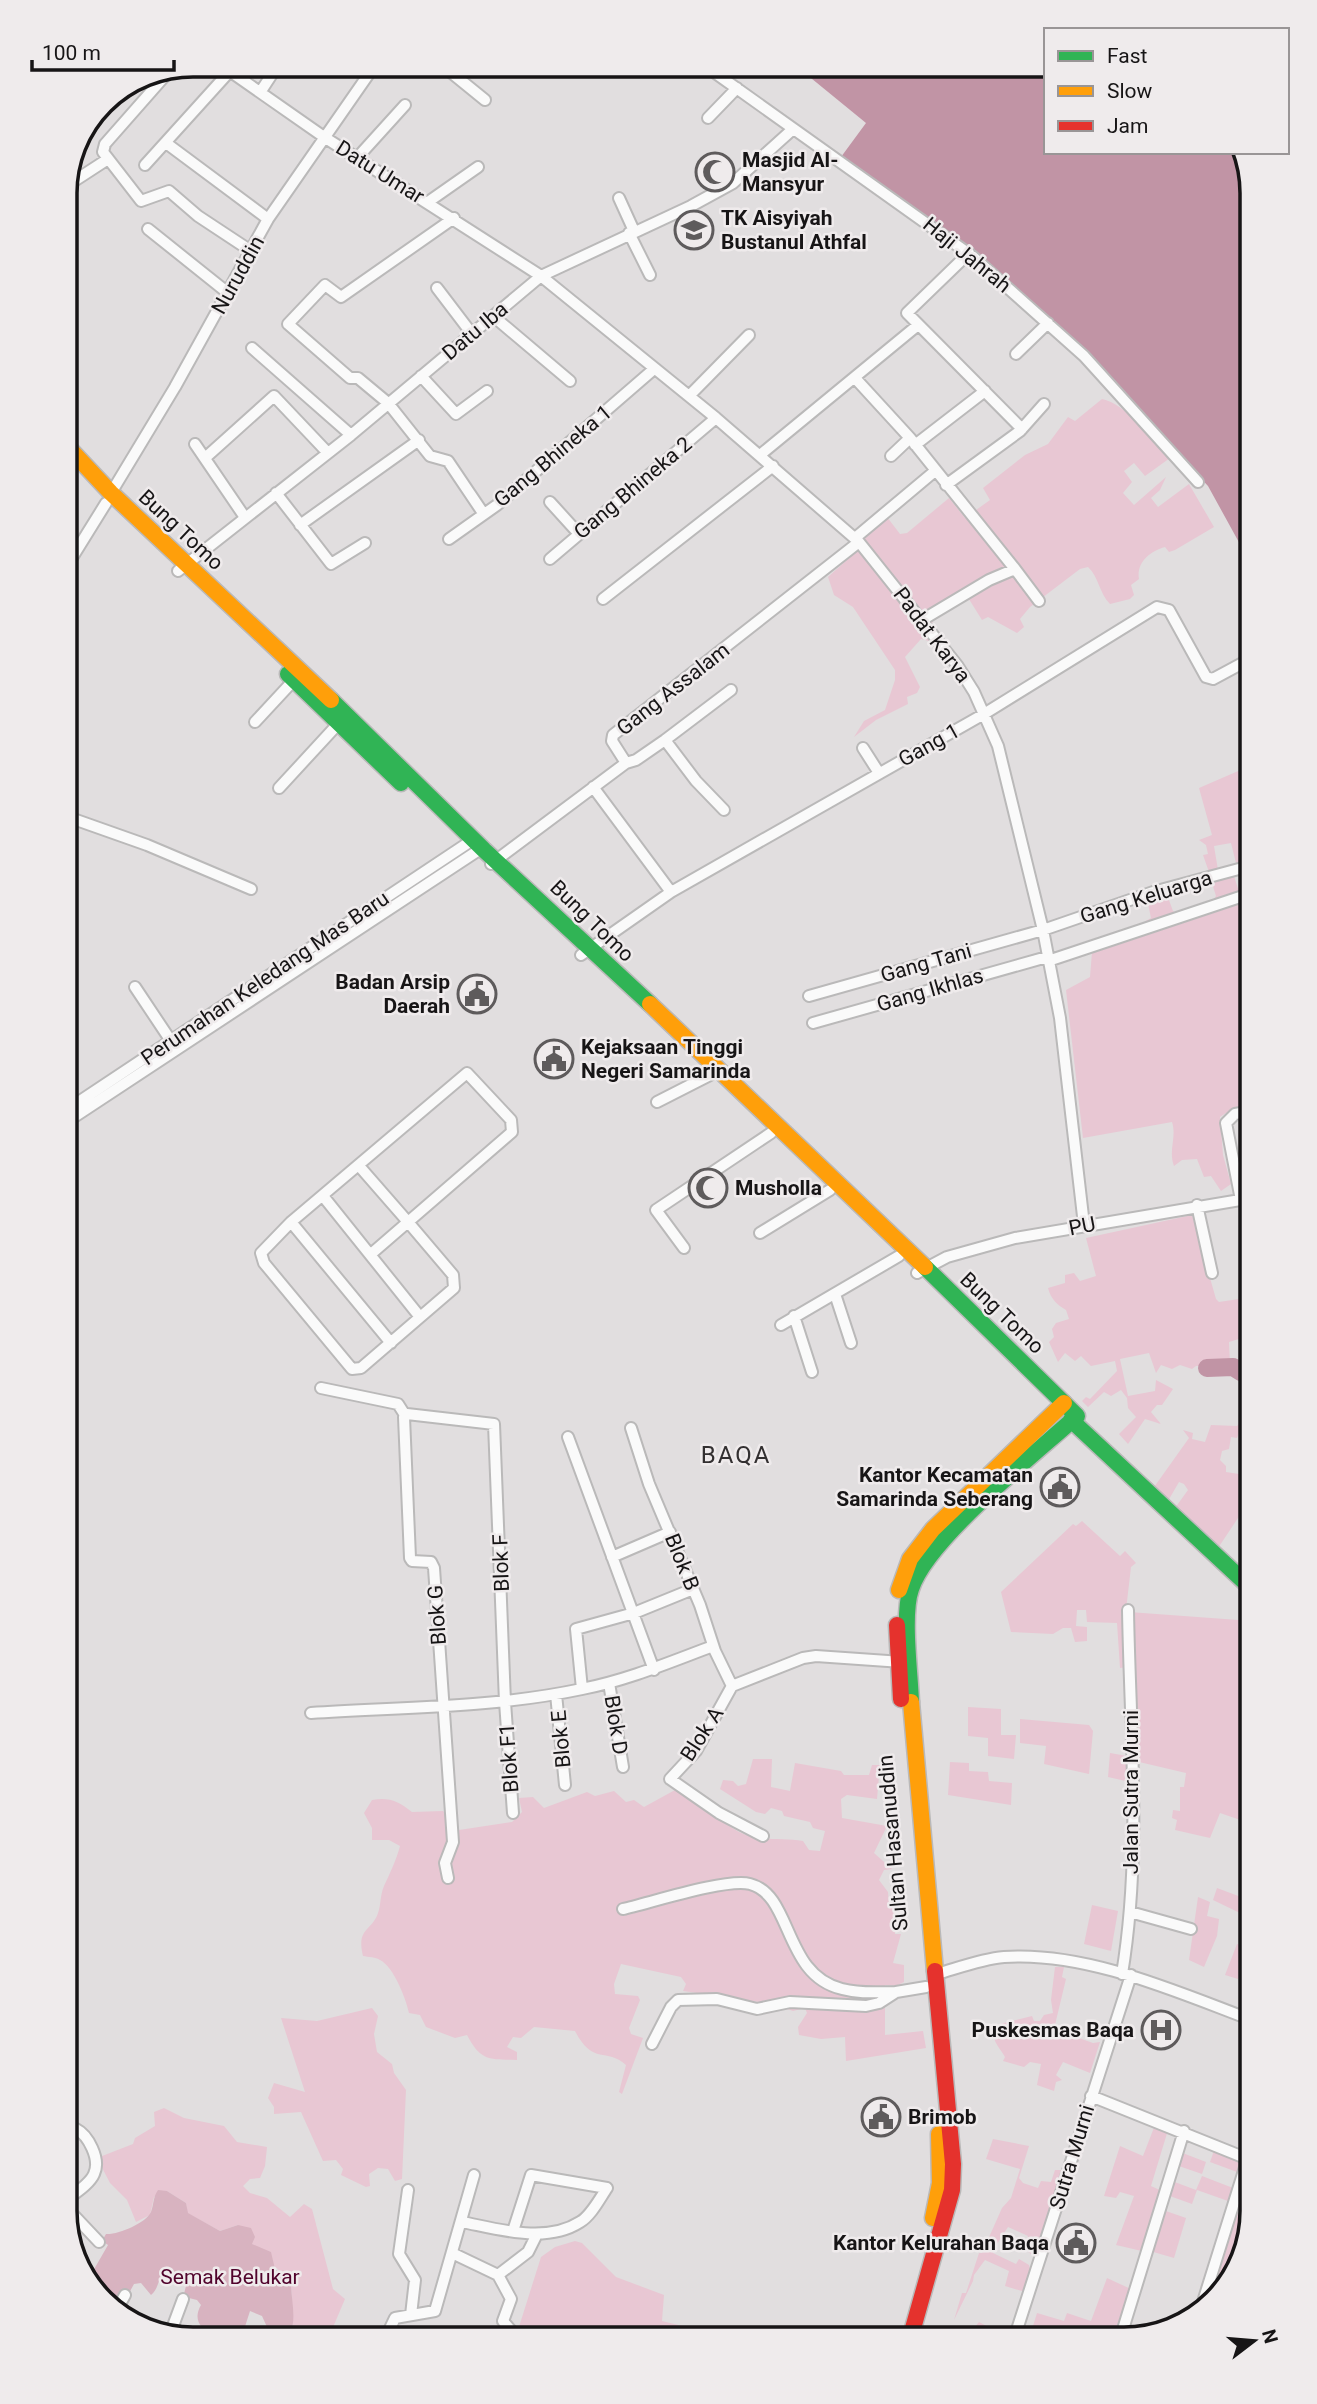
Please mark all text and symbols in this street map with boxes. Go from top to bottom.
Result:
scale bar [32,28,173,72]
legend [1044,28,1289,154]
text: 100 m [42,41,101,65]
text: Fast [1107,44,1148,68]
text: Slow [1107,79,1153,103]
text: Jam [1107,114,1148,138]
street label: Datu Umar [331,135,429,209]
place label: Masjid Al- Mansyur [742,148,838,196]
mosque icon: Masjid Al- Mansyur [694,151,736,193]
place label: TK Aisyiyah Bustanul Athfal [721,206,867,254]
school or university icon: TK Aisyiyah Bustanul Athfal [673,209,715,251]
street label: Haji Jahrah [918,212,1016,298]
street label: Nuruddin [207,232,269,318]
street label: Datu Iba [437,297,513,365]
street label: Gang Bhineka 1 [489,400,617,512]
street label: Gang Bhineka 2 [569,432,697,544]
street label: Bung Tomo [134,485,228,575]
street label: Padat Karya [888,583,976,687]
street label: Gang Assalam [612,638,734,740]
street label: Gang 1 [894,718,964,772]
street label: Gang Keluarga [1077,866,1215,928]
street label: Bung Tomo [545,875,639,967]
street label: Perumahan Keledang Mas Baru [137,886,393,1070]
street label: Gang Tani [878,939,974,987]
street label: Gang Ikhlas [874,963,986,1017]
place label: Badan Arsip Daerah [335,970,450,1018]
public building icon: Badan Arsip Daerah [456,973,498,1015]
place label: Kejaksaan Tinggi Negeri Samarinda [581,1035,751,1083]
public building icon: Kejaksaan Tinggi Negeri Samarinda [533,1038,575,1080]
mosque icon: Musholla [687,1167,729,1209]
place label: Musholla [735,1176,822,1200]
street label: PU [1067,1212,1097,1240]
street label: Bung Tomo [955,1267,1049,1359]
district label: BAQA [701,1441,771,1469]
place label: Kantor Kecamatan Samarinda Seberang [836,1463,1033,1511]
public building icon: Kantor Kecamatan Samarinda Seberang [1039,1466,1081,1508]
street label: Blok B [660,1530,704,1594]
street label: Blok F [488,1534,514,1592]
street label: Blok G [423,1584,451,1646]
street label: Blok D [599,1694,633,1756]
street label: Blok A [676,1702,728,1766]
street label: Blok E [547,1709,575,1769]
street label: Jalan Sutra Murni [1119,1710,1143,1874]
street label: Blok F1 [495,1723,523,1793]
street label: Sultan Hasanuddin [873,1754,913,1932]
hospital icon: Puskesmas Baqa [1140,2009,1182,2051]
place label: Puskesmas Baqa [972,2018,1134,2042]
public building icon: Brimob [860,2096,902,2138]
street label: Sutra Murni [1045,2102,1099,2212]
place label: Brimob [908,2105,977,2129]
public building icon: Kantor Kelurahan Baqa [1055,2222,1097,2264]
place label: Kantor Kelurahan Baqa [833,2231,1049,2255]
park label: Semak Belukar [160,2265,300,2289]
north arrow [1219,2306,1289,2376]
text: N [1257,2327,1283,2346]

